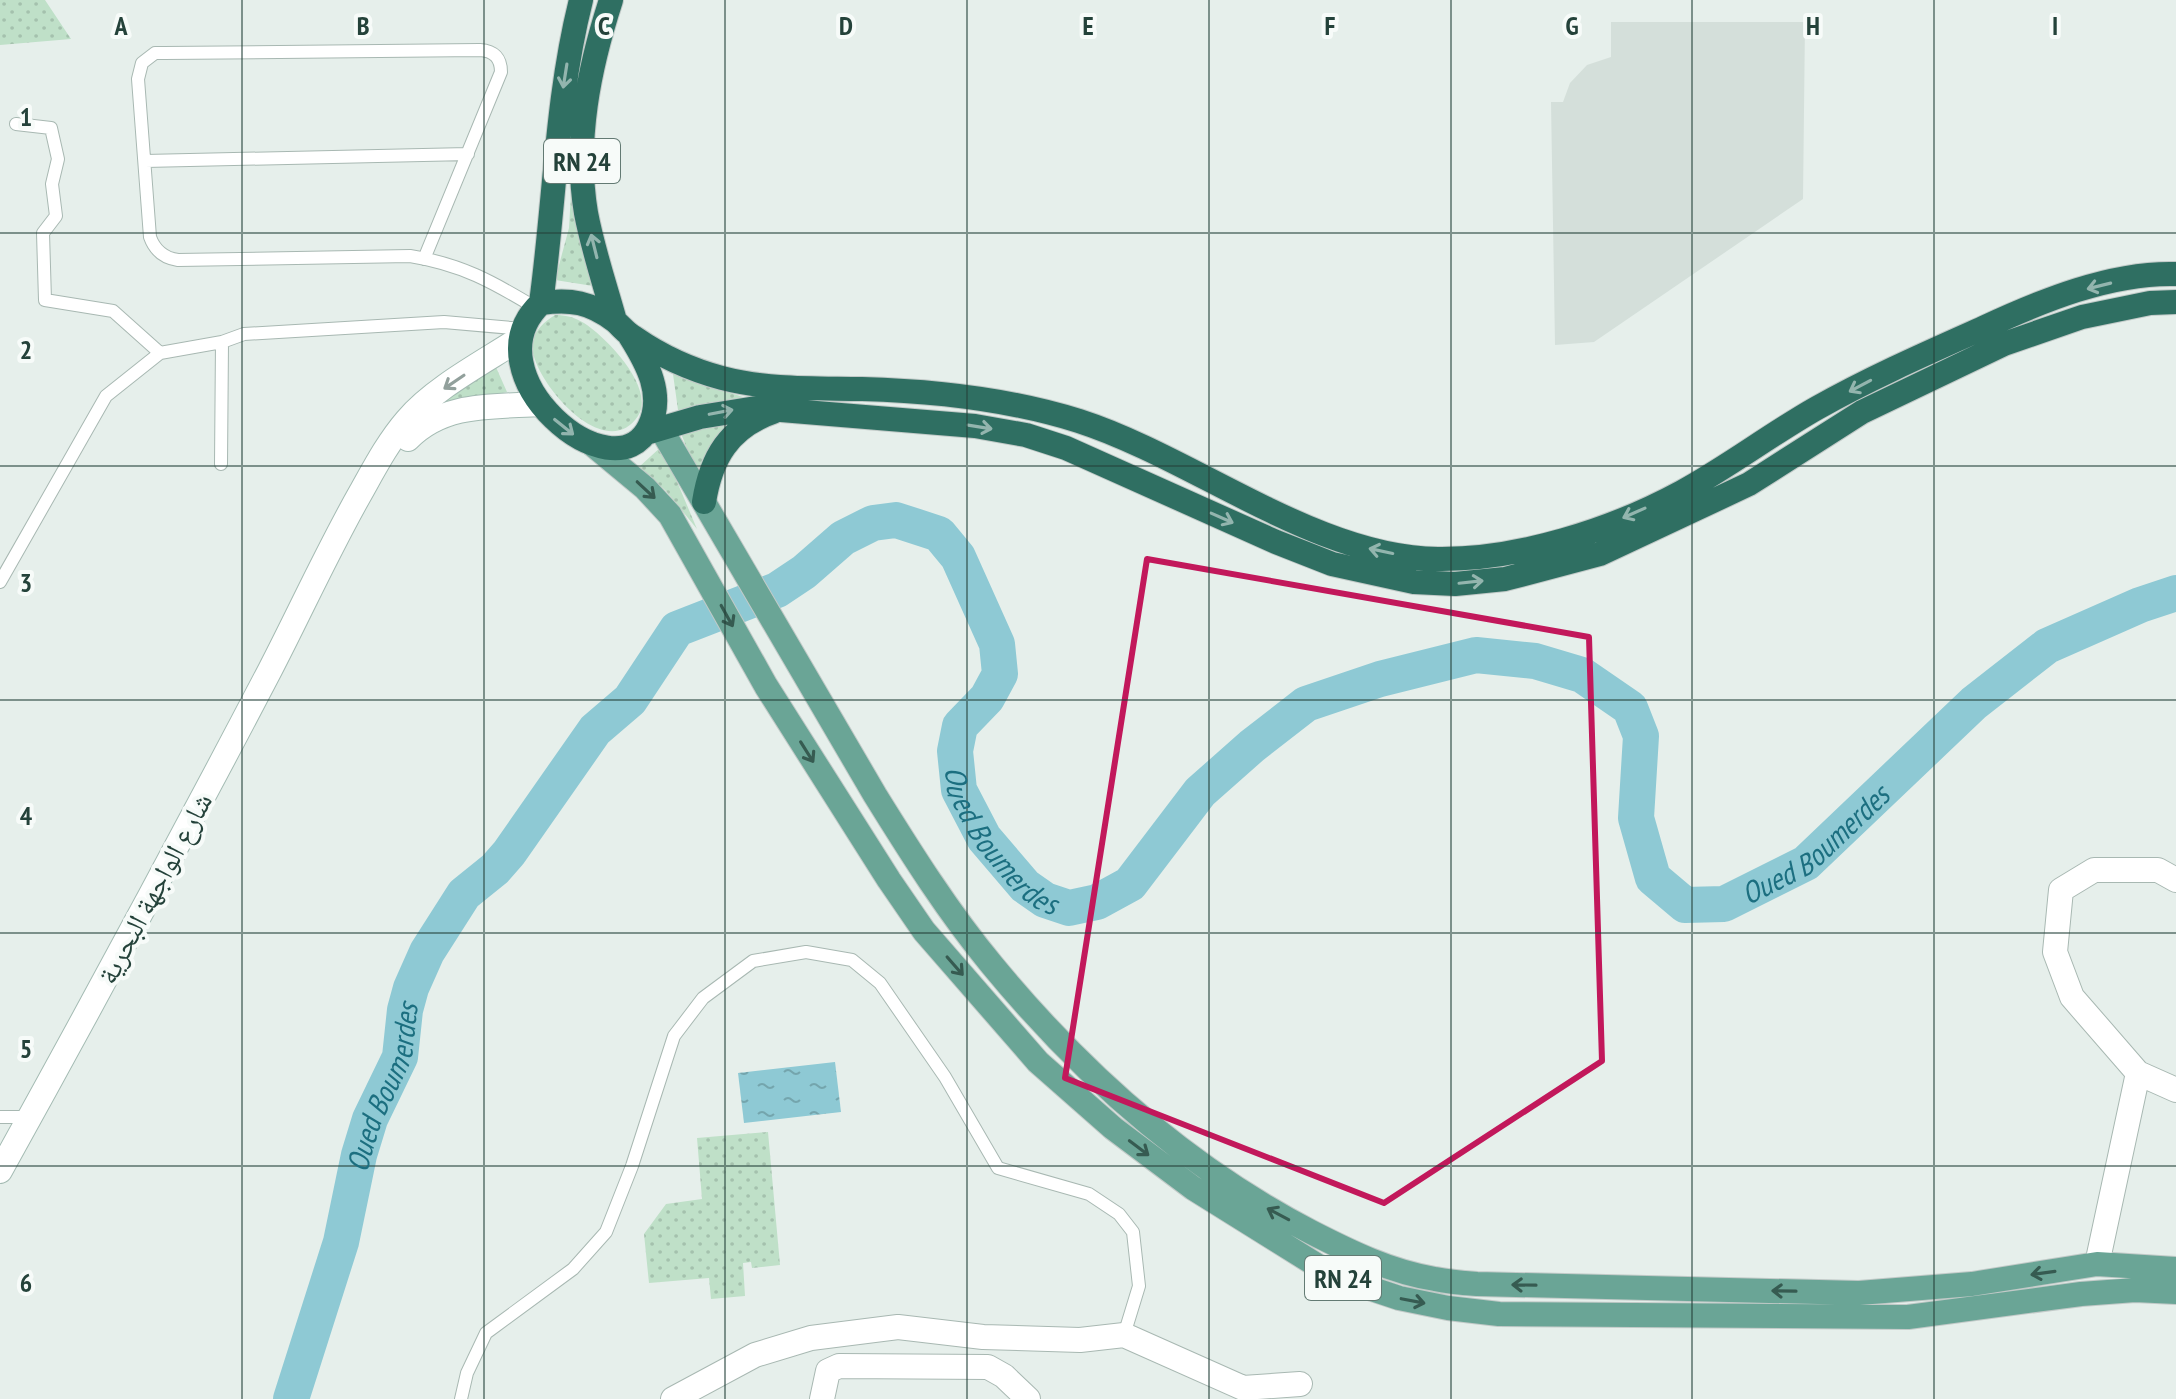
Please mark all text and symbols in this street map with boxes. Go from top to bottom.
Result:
text: A [113,9,128,42]
text: B [357,9,370,42]
text: C [598,9,610,42]
text: D [839,9,853,42]
text: E [1082,9,1094,42]
text: F [1325,9,1336,42]
text: G [1565,9,1579,42]
text: H [1806,9,1820,42]
text: I [2052,9,2058,42]
one-way arrow [557,63,572,88]
text: 1 [20,100,32,133]
road number: RN 24 [544,139,620,183]
one-way arrow [586,234,601,259]
one-way arrow [2087,279,2113,294]
text: 2 [20,333,32,366]
one-way arrow [444,374,466,391]
one-way arrow [1849,378,1872,394]
one-way arrow [708,404,733,419]
one-way arrow [553,418,574,435]
one-way arrow [967,420,992,435]
one-way arrow [636,481,656,499]
one-way arrow [1622,506,1646,521]
one-way arrow [1209,512,1234,527]
one-way arrow [1369,543,1395,558]
text: 3 [20,566,32,599]
one-way arrow [1457,575,1484,590]
one-way arrow [719,604,735,627]
one-way arrow [800,740,816,763]
water label: Oued Boumerdes [937,765,1066,923]
water label: Oued Boumerdes [1734,773,1899,912]
street label: شارع الواجهة البحرية [88,786,220,990]
text: 4 [20,799,33,832]
one-way arrow [945,955,963,976]
water label: Oued Boumerdes [337,995,426,1175]
text: 5 [20,1032,32,1065]
one-way arrow [1128,1139,1149,1156]
one-way arrow [1267,1206,1291,1222]
road number: RN 24 [1305,1256,1381,1300]
text: 6 [20,1266,32,1299]
one-way arrow [2031,1266,2056,1281]
one-way arrow [1511,1278,1538,1293]
one-way arrow [1771,1283,1798,1299]
one-way arrow [1399,1294,1425,1309]

